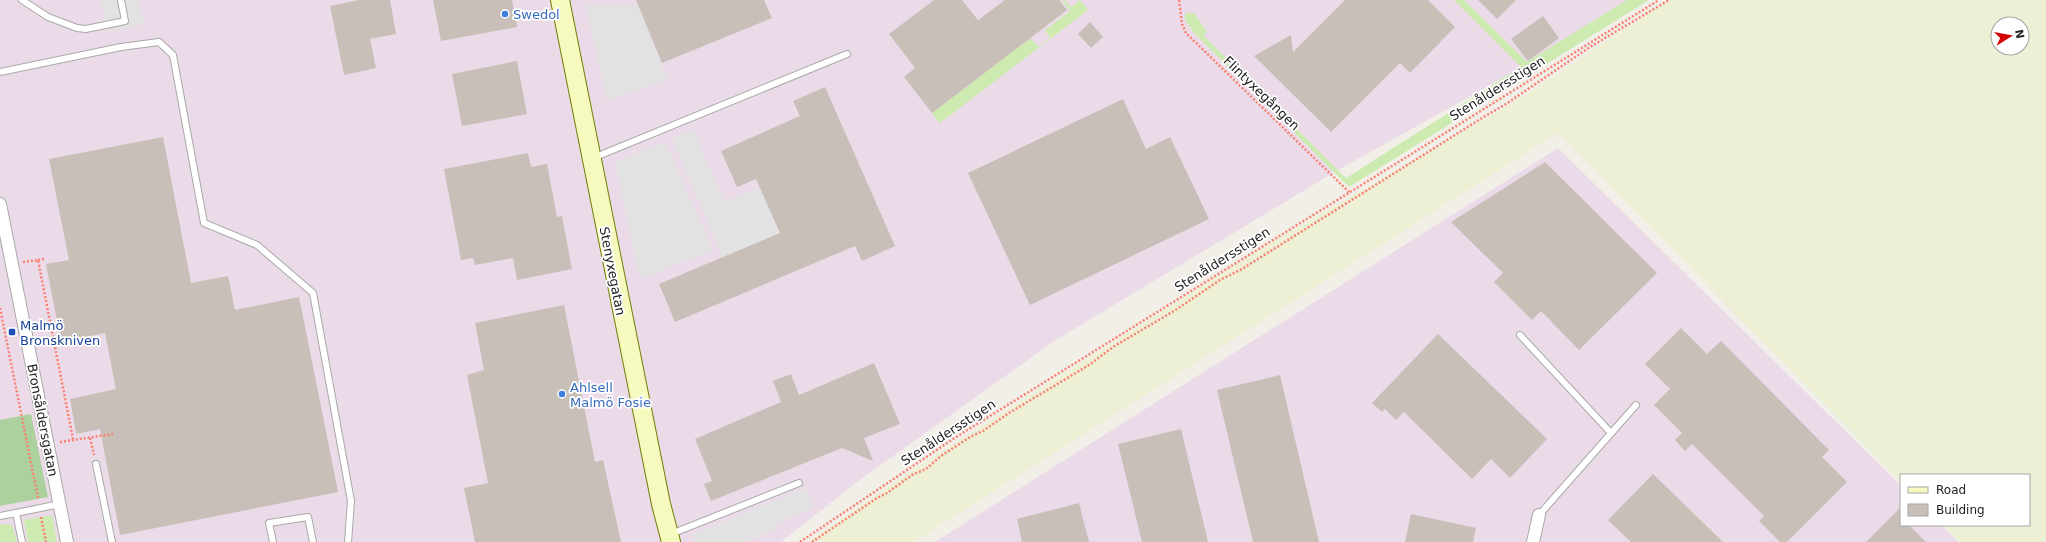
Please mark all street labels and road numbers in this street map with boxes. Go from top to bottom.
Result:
street label: Flintyxegången [1220,53,1303,133]
street label: Stenåldersstigen [1447,53,1548,124]
street label: Stenåldersstigen [1172,224,1273,295]
street label: Stenyxegatan [597,225,628,317]
street label: Bronsåldersgatan [24,363,61,478]
street label: Stenåldersstigen [898,396,998,469]

